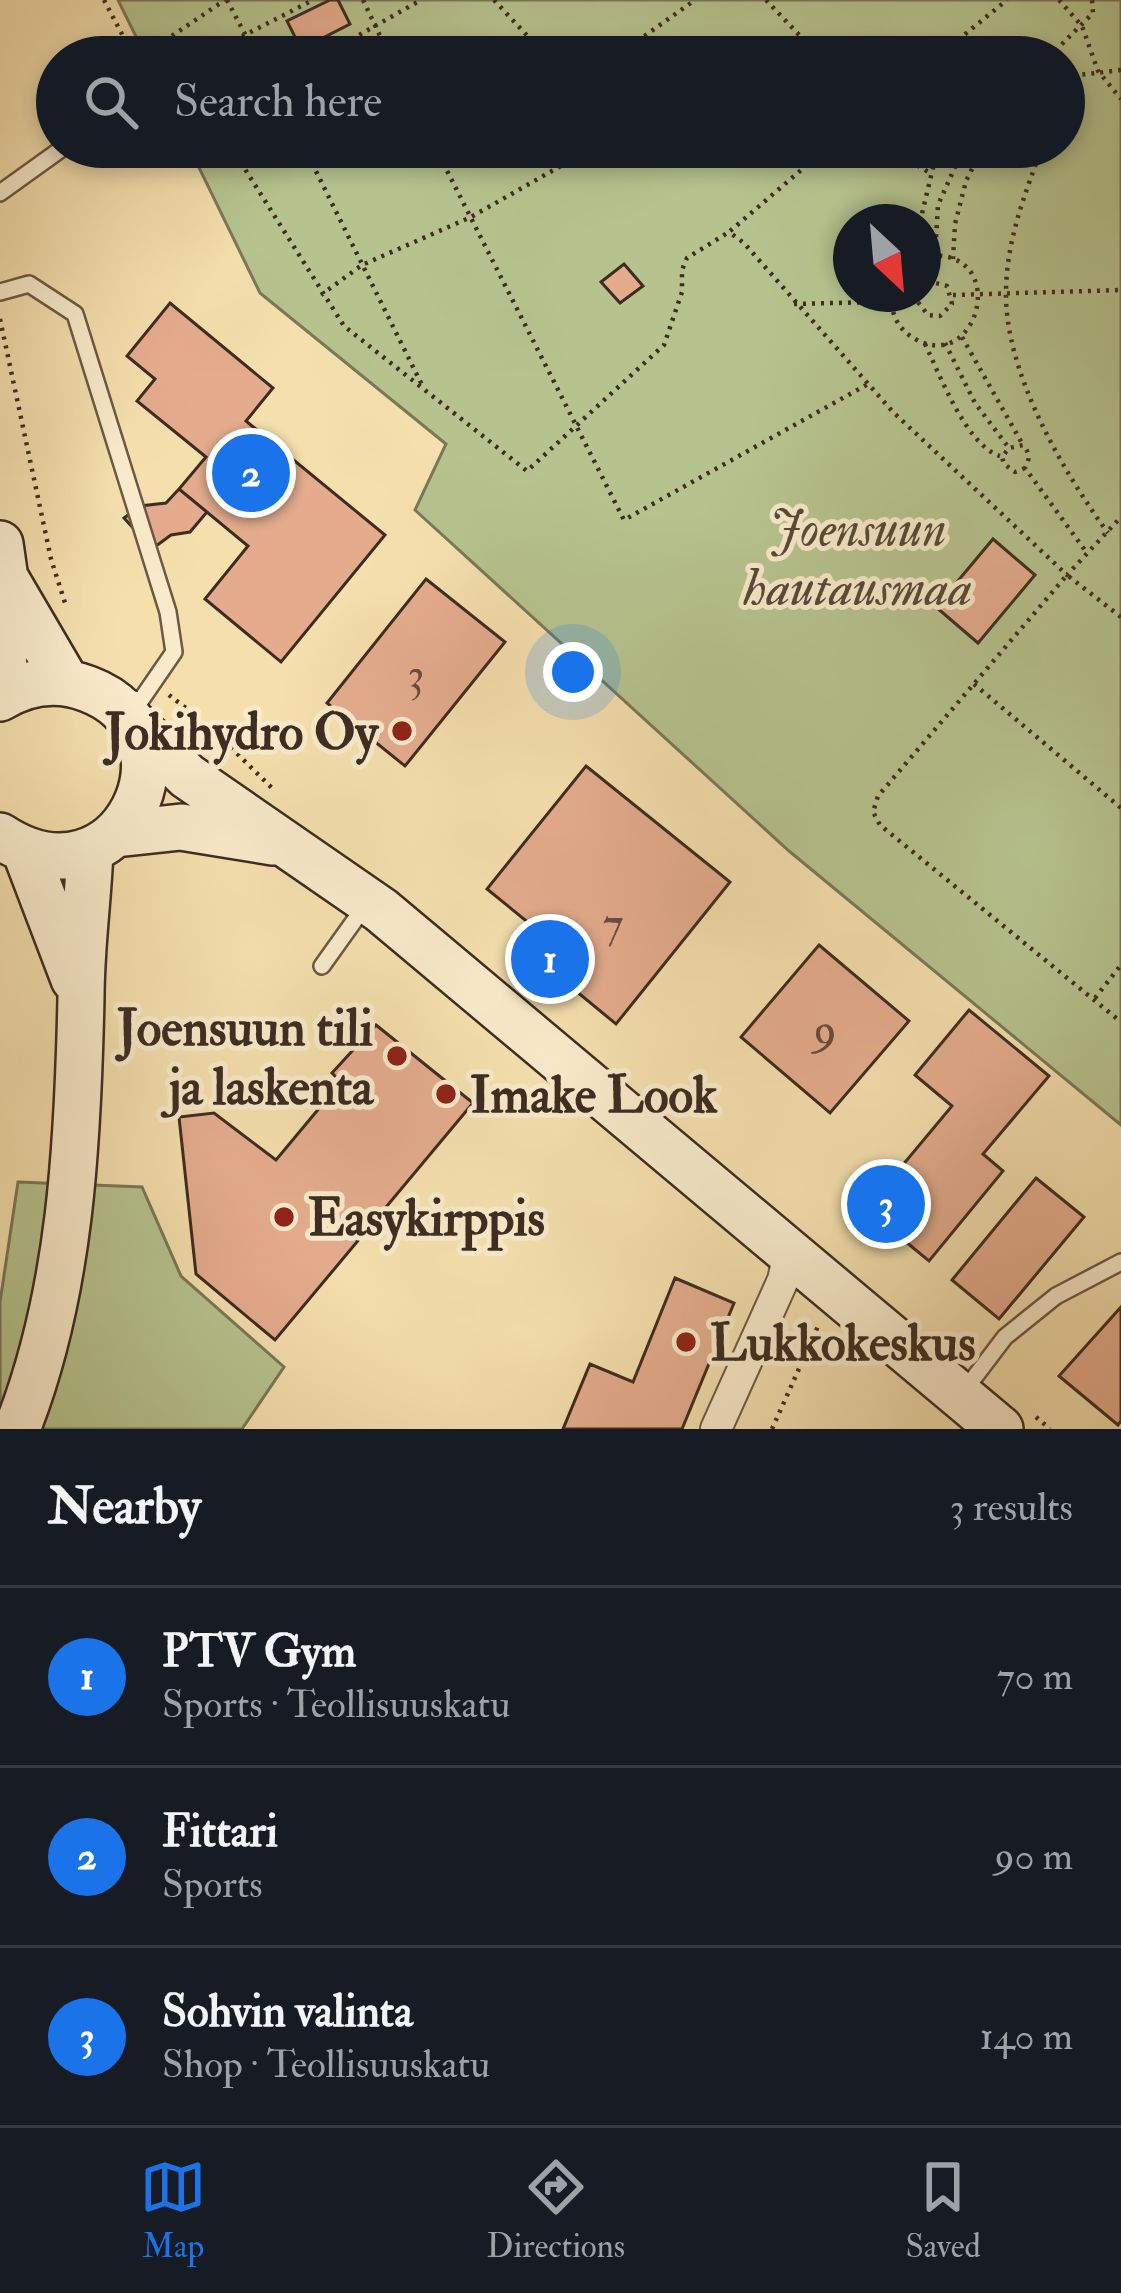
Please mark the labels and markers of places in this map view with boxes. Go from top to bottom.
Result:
pin: 2 [212,428,290,518]
place label: Jokihydro Oy [103,701,380,766]
marker: Jokihydro Oy [389,718,415,744]
pin: 1 [511,914,589,1004]
place label: Joensuun tili ja laskenta [115,997,375,1120]
marker: Joensuun tili ja laskenta [384,1043,410,1069]
place label: Imake Look [470,1064,718,1128]
marker: Imake Look [433,1081,459,1107]
pin: 3 [847,1159,925,1249]
place label: Easykirppis [308,1187,545,1252]
marker: Easykirppis [271,1204,297,1230]
place label: Lukkokeskus [710,1312,976,1376]
marker: Lukkokeskus [673,1329,699,1355]

